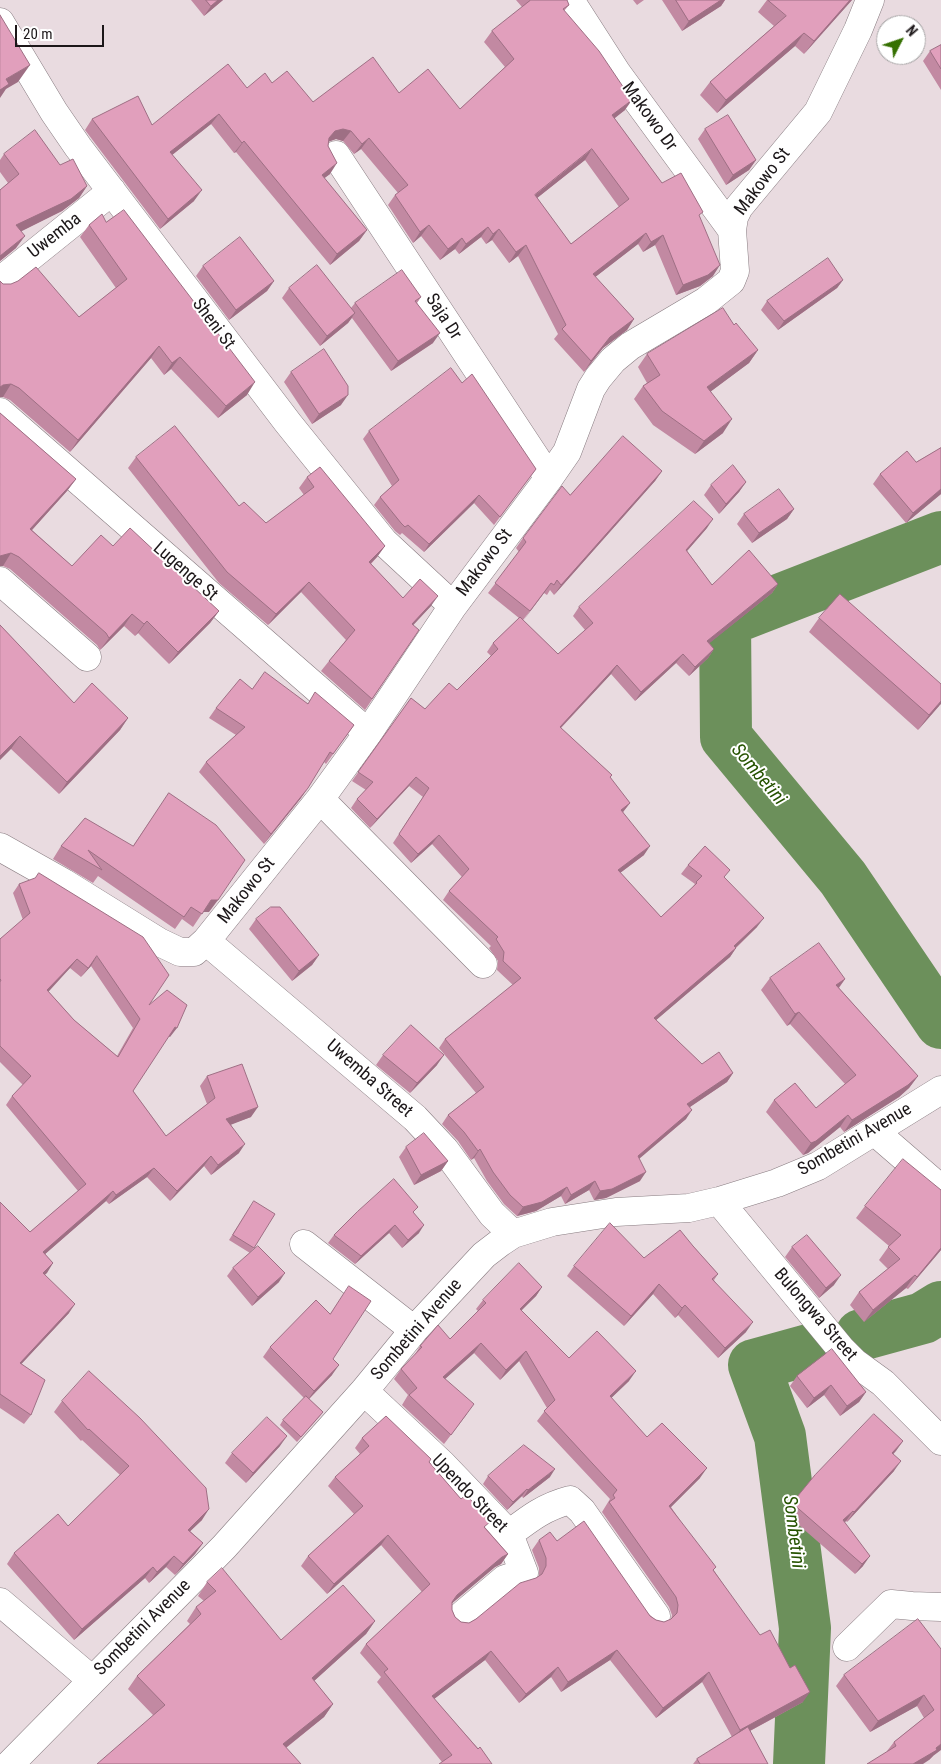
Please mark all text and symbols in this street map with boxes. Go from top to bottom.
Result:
scale bar [18,15,106,47]
north arrow [876,15,926,65]
text: N [903,22,920,39]
text: 20 m [23,25,53,43]
street label: Makowo Dr [617,78,681,156]
street label: Makowo St [731,144,795,220]
street label: Uwemba [24,209,86,263]
street label: Saja Dr [420,290,466,344]
street label: Sheni St [187,294,239,354]
street label: Makowo St [453,525,517,601]
street label: Lugenge St [148,538,222,606]
water label: Sombetini [726,740,790,810]
street label: Makowo St [214,854,280,928]
street label: Uwemba Street [321,1036,417,1122]
street label: Sombetini Avenue [794,1099,916,1181]
street label: Bulongwa Street [769,1264,861,1366]
street label: Sombetini Avenue [367,1275,467,1385]
street label: Upendo Street [426,1450,512,1538]
water label: Sombetini [777,1494,809,1570]
street label: Sombetini Avenue [90,1575,196,1681]

